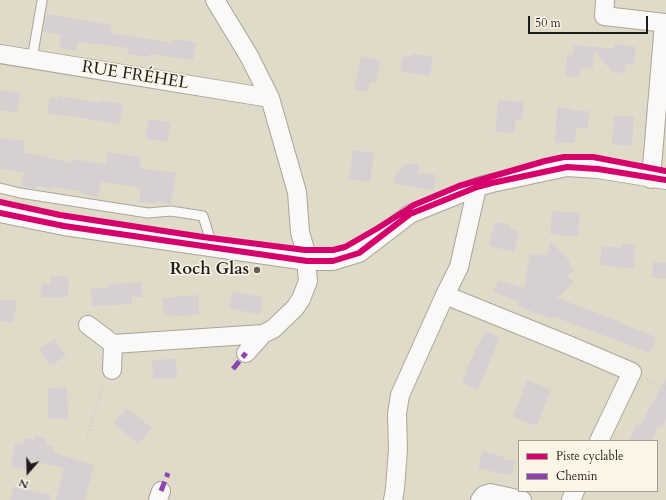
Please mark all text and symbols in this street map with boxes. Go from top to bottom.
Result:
scale bar [530,8,650,34]
text: 50 m [535,15,561,31]
street label: RUE FRÉHEL [80,58,190,94]
place label: Roch Glas [170,260,249,280]
marker: Roch Glas [252,265,262,275]
legend [518,440,658,492]
text: Piste cyclable [556,448,623,464]
north arrow [8,452,48,492]
text: Chemin [556,468,598,484]
text: N [17,475,31,492]

